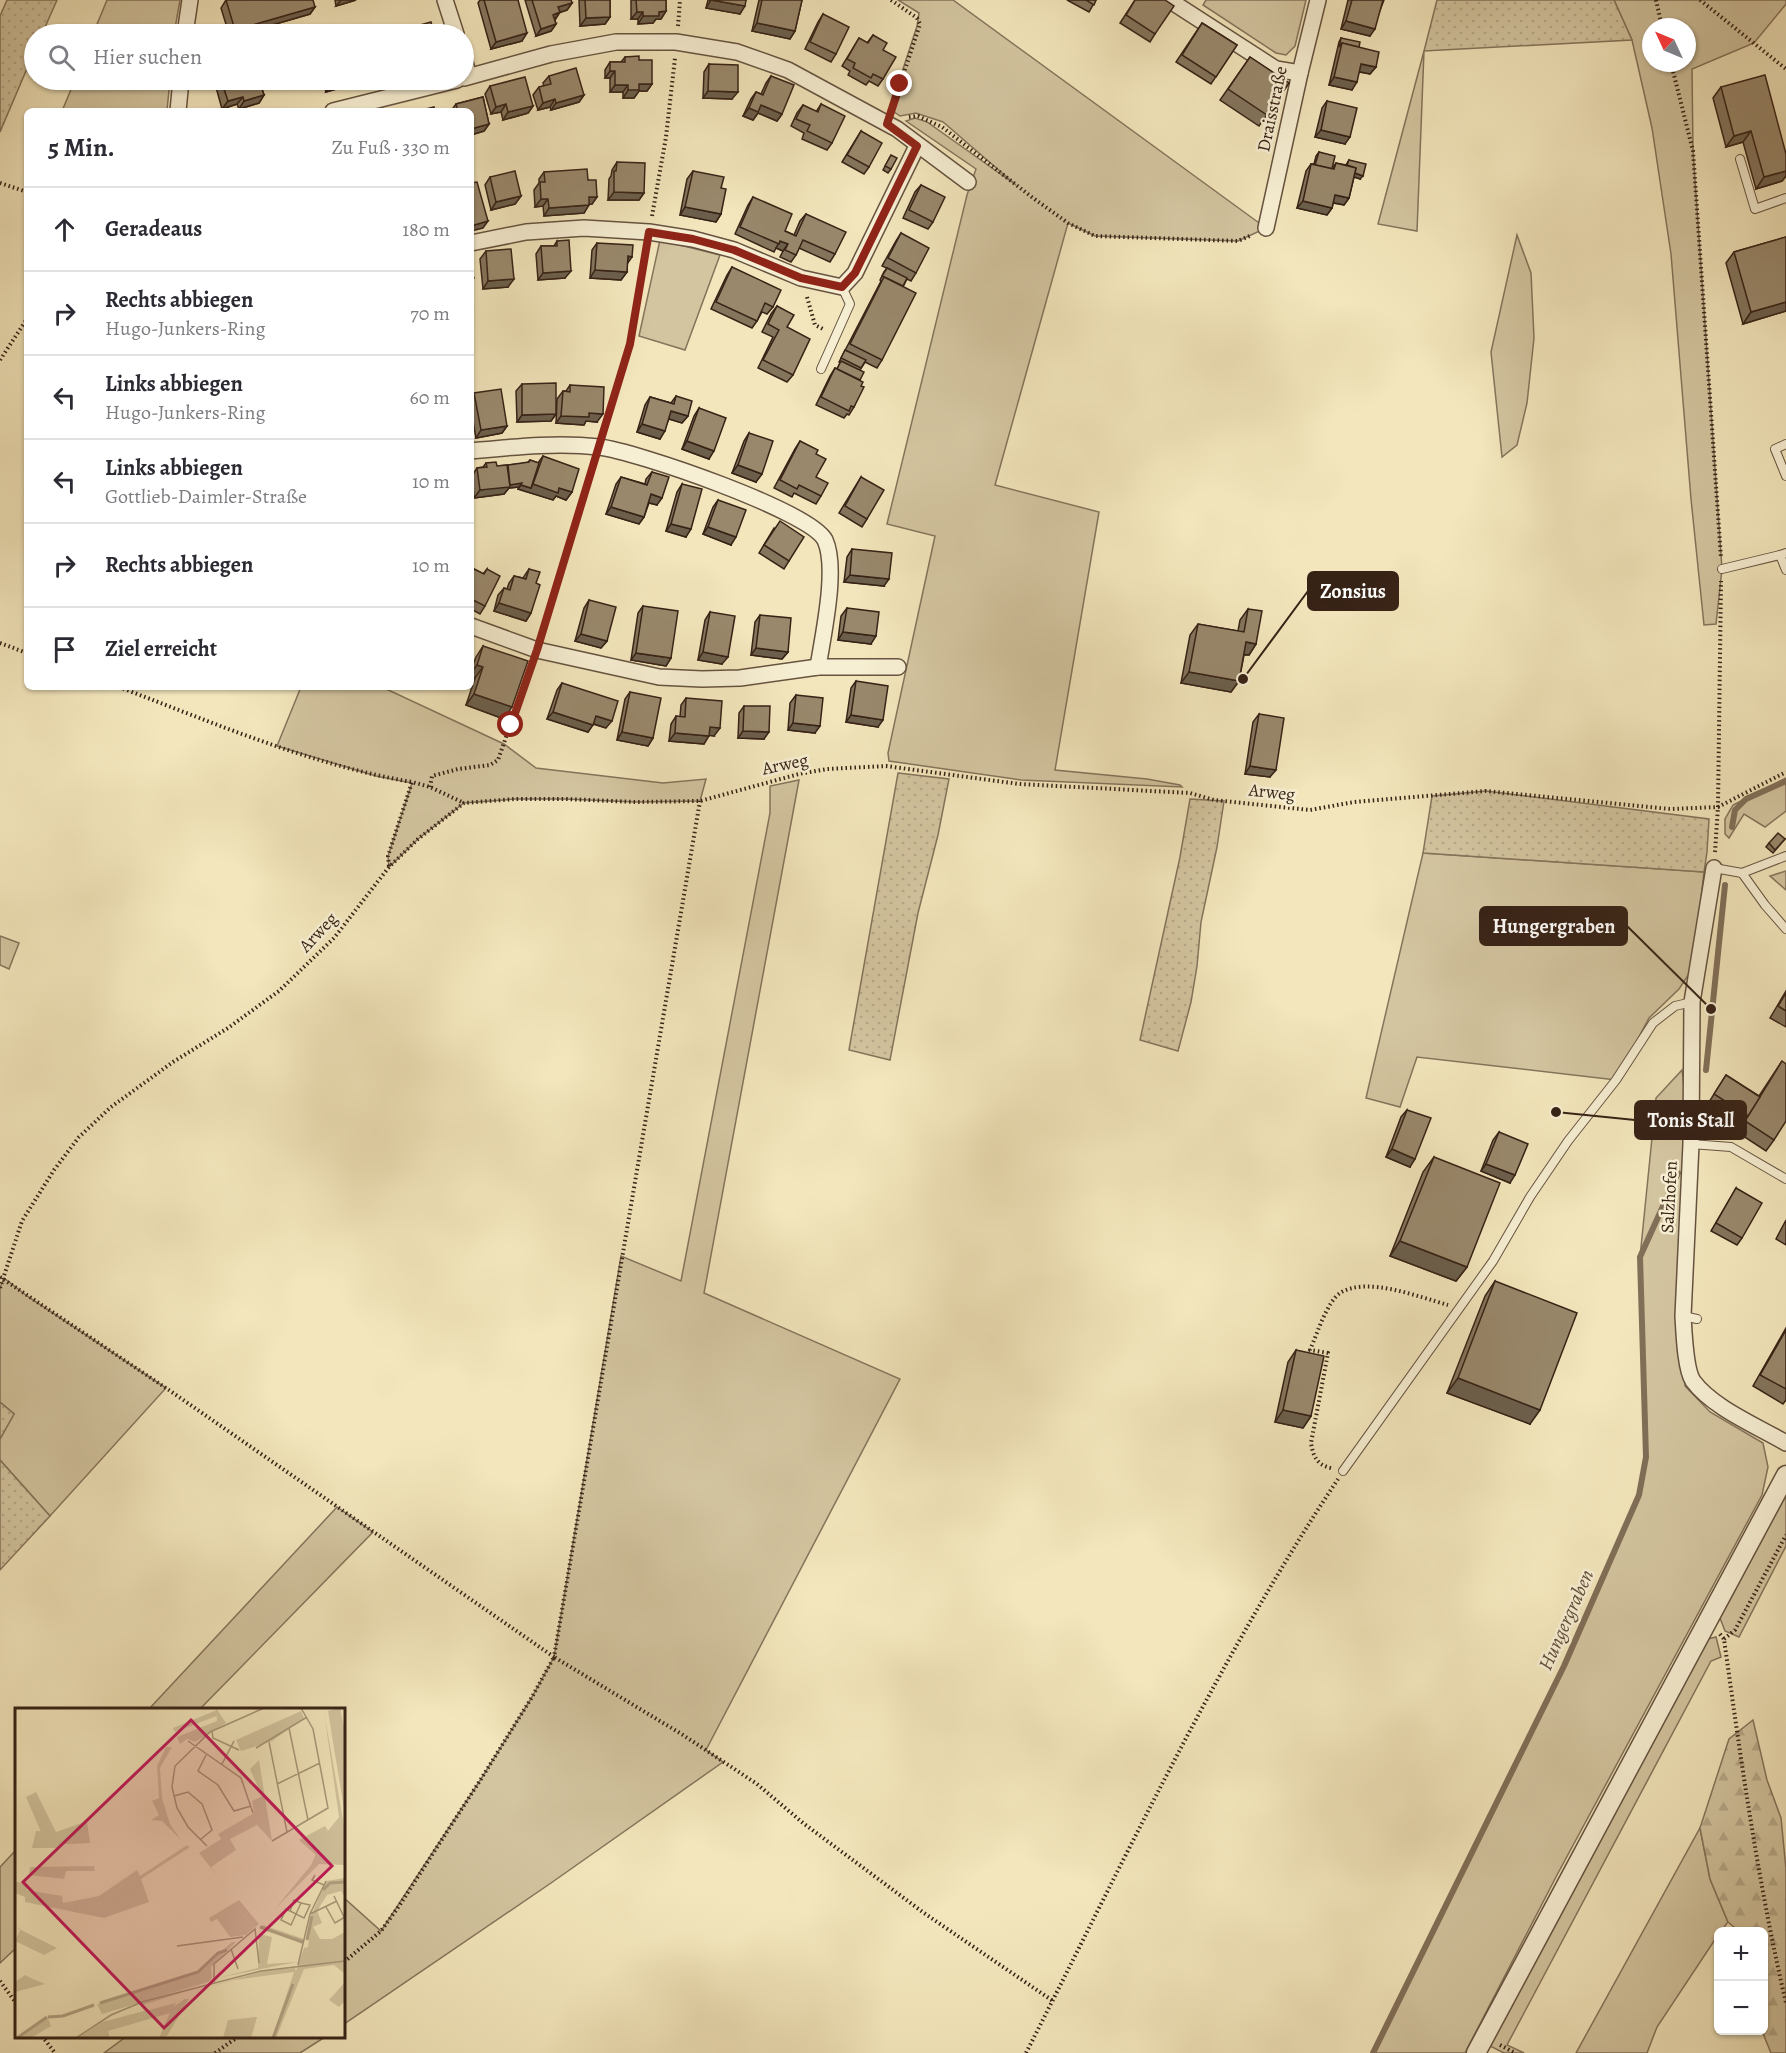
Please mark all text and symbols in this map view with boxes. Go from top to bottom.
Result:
north arrow [1642,18,1696,72]
search box [24,24,474,90]
icon: search [45,41,78,74]
text: Hier suchen [93,42,202,72]
street label: Draisstraße [1251,64,1293,154]
route end [886,70,912,96]
text: 5 Min. [48,130,115,165]
text: Zu Fuß · 330 m [331,134,450,161]
icon: ahead [48,213,81,246]
text: Geradeaus [105,214,202,244]
text: 180 m [402,216,450,243]
text: Rechts abbiegen [105,285,253,315]
icon: right [48,297,81,330]
text: 70 m [410,300,450,327]
text: Hugo-Junkers-Ring [105,315,265,342]
text: Links abbiegen [105,369,243,399]
icon: left [48,381,81,414]
text: 60 m [410,384,450,411]
text: Hugo-Junkers-Ring [105,399,265,426]
text: Links abbiegen [105,453,243,483]
icon: left [48,465,81,498]
text: 10 m [412,468,450,495]
text: Gottlieb-Daimler-Straße [105,483,307,510]
icon: right [48,549,81,582]
text: Rechts abbiegen [105,550,253,580]
text: 10 m [412,552,450,579]
callout: Zonsius [1308,572,1398,610]
text: Zonsius [1320,578,1386,605]
icon: arrive [48,633,81,666]
text: Ziel erreicht [105,634,217,664]
route start [497,711,523,737]
street label: Arweg [759,747,810,781]
street label: Arweg [1247,778,1296,806]
street label: Arweg [293,907,343,958]
callout: Hungergraben [1480,907,1627,945]
text: Hungergraben [1492,913,1616,940]
callout: Tonis Stall [1635,1101,1746,1139]
text: Tonis Stall [1647,1107,1735,1134]
street label: Salzhofen [1655,1160,1683,1234]
water label: Hungergraben [1532,1565,1600,1675]
inset map [15,1708,345,2038]
map controls [1714,1927,1768,2035]
button: + [1714,1927,1768,1981]
button: − [1714,1981,1768,2035]

